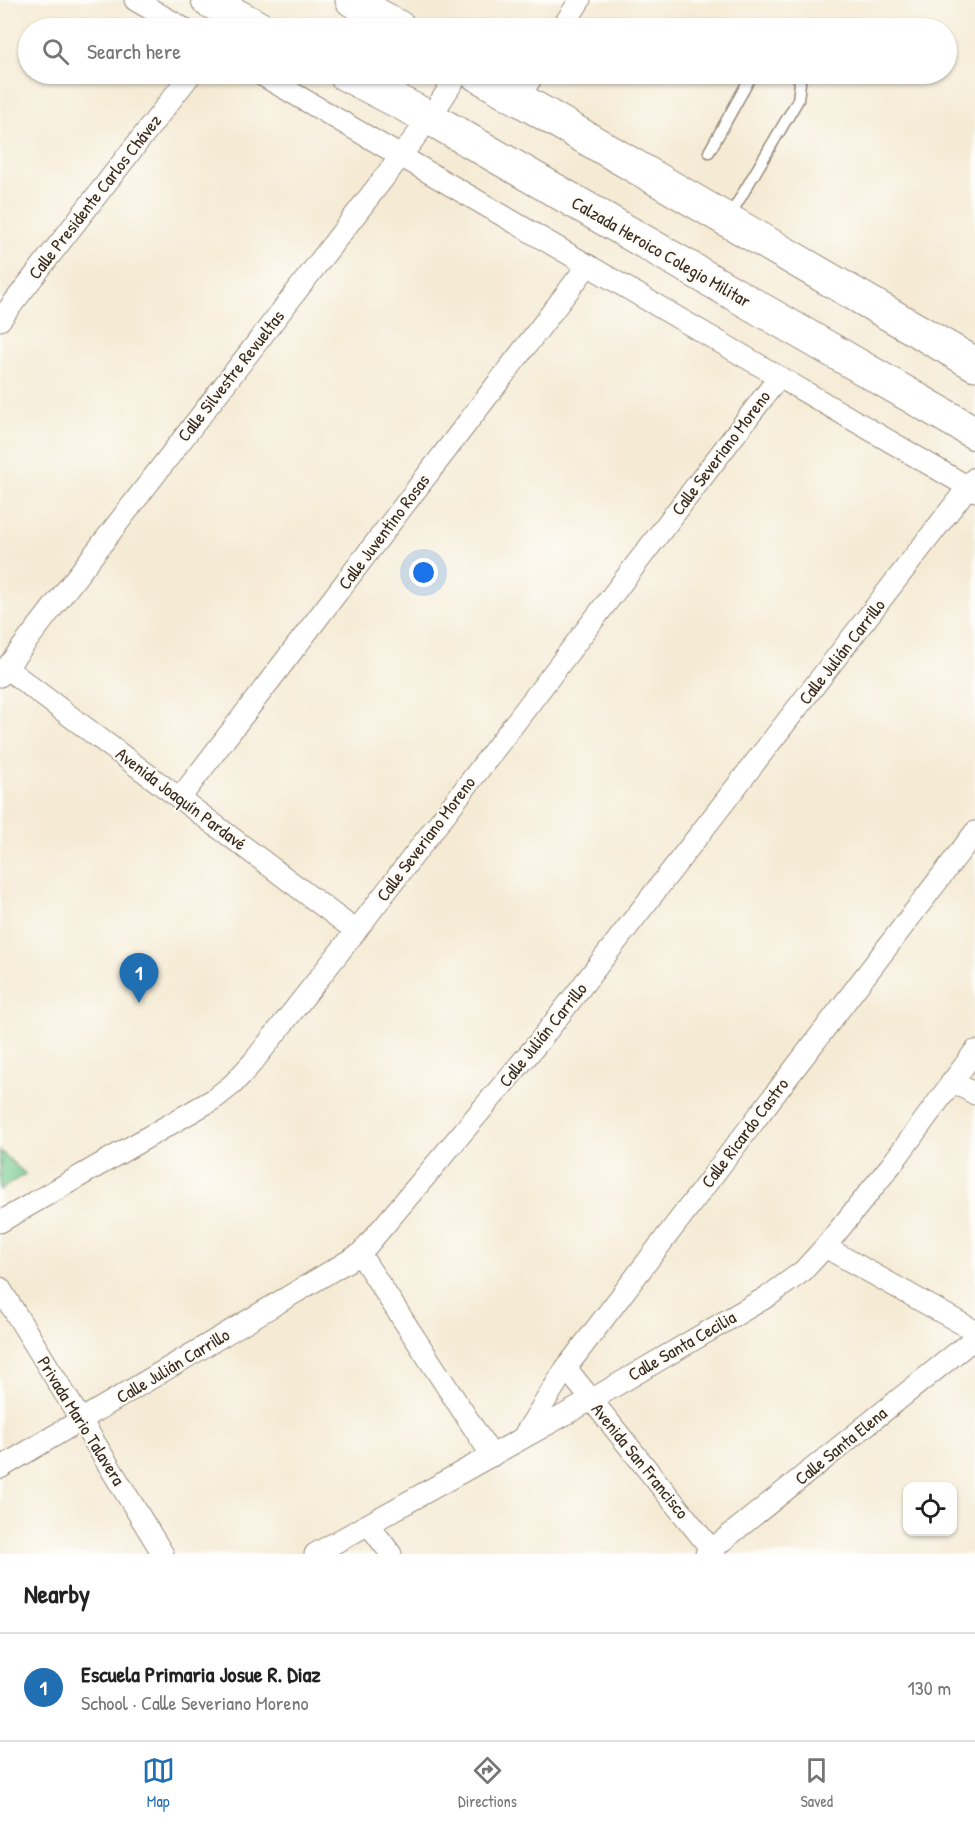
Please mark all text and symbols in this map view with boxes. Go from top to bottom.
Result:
search box [18,18,957,84]
icon: search [39,35,72,68]
text: Search here [87,36,181,66]
street label: Calle Presidente Carlos Chávez [22,109,167,284]
street label: Calzada Heroico Colegio Militar [567,190,756,313]
street label: Calle Silvestre Revueltas [171,305,290,447]
street label: Calle Severiano Moreno [665,385,776,520]
street label: Calle Juventino Rosas [332,469,435,595]
your location [409,558,438,587]
street label: Calle Julián Carrillo [792,594,891,710]
street label: Avenida Joaquín Pardavé [111,741,252,856]
street label: Calle Severiano Moreno [370,771,481,906]
pin: 1 [120,954,158,1003]
street label: Calle Julián Carrillo [493,977,593,1092]
street label: Calle Ricardo Castro [695,1073,794,1193]
street label: Calle Santa Cecilia [623,1305,740,1387]
street label: Calle Julián Carrillo [112,1322,234,1409]
street label: Privada Mario Talavera [32,1351,131,1490]
street label: Avenida San Francisco [586,1398,695,1524]
street label: Calle Santa Elena [789,1401,892,1491]
map controls [903,1482,957,1536]
button: locate [903,1482,957,1536]
text: Nearby [24,1576,90,1611]
text: Escuela Primaria Josue R. Diaz [81,1659,321,1689]
text: 1 [40,1674,47,1701]
text: 130 m [908,1674,951,1701]
text: School · Calle Severiano Moreno [81,1689,309,1716]
tab: Map [142,1754,175,1812]
tab: Directions [458,1754,517,1812]
tab: Saved [800,1754,833,1812]

